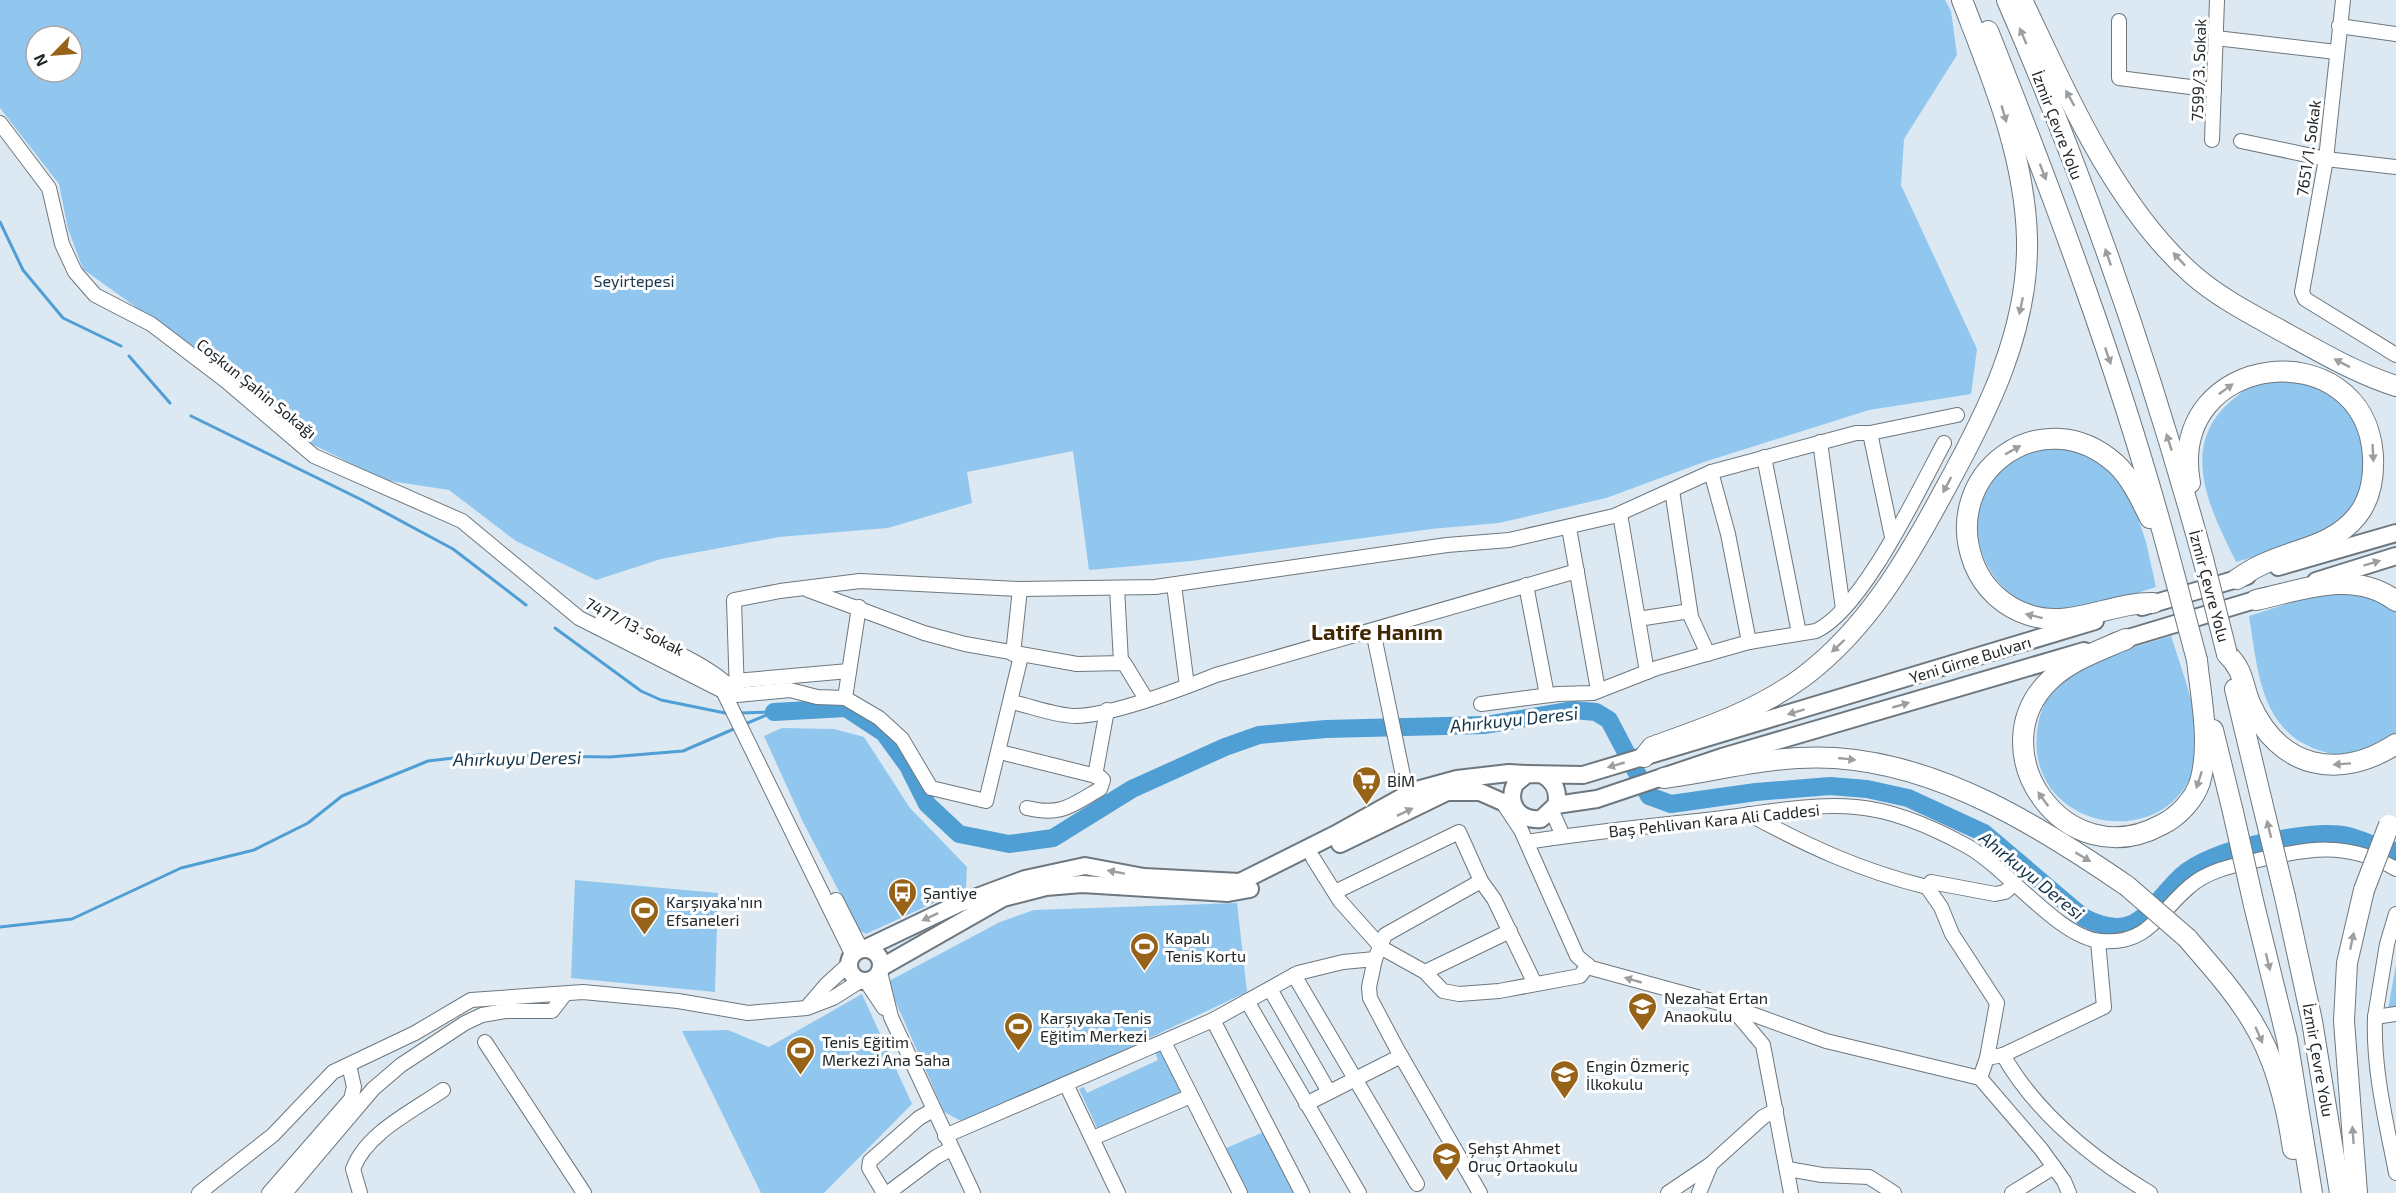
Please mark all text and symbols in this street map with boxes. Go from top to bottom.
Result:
street label: 7599/3. Sokak [2187,18,2209,122]
north arrow [24,24,84,84]
one-way arrow [2018,28,2027,45]
text: N [29,51,51,70]
street label: İzmir Çevre Yolu [2028,68,2087,182]
one-way arrow [2065,90,2076,106]
street label: 7651/1. Sokak [2292,99,2324,197]
one-way arrow [2000,105,2009,123]
one-way arrow [2039,163,2048,181]
one-way arrow [2103,248,2113,266]
one-way arrow [2172,253,2186,267]
park label: Seyirtepesi [593,271,675,290]
one-way arrow [2016,296,2025,315]
street label: Coşkun Şahin Sokağı [193,334,321,443]
one-way arrow [2103,347,2113,365]
one-way arrow [2334,359,2351,368]
one-way arrow [2218,383,2234,396]
one-way arrow [2164,433,2173,451]
one-way arrow [2368,443,2377,462]
one-way arrow [2005,445,2022,455]
one-way arrow [1942,477,1952,494]
street label: İzmir Çevre Yolu [2185,528,2234,644]
one-way arrow [2363,558,2381,568]
street label: 7477/13. Sokak [582,593,688,659]
one-way arrow [2025,611,2043,620]
district label: Latife Hanım [1311,618,1443,644]
street label: Yeni Girne Bulvarı [1907,631,2033,687]
one-way arrow [1831,639,1846,653]
one-way arrow [1892,700,1910,709]
water label: Ahırkuyu Deresi [1448,701,1580,737]
one-way arrow [1787,708,1805,717]
water label: Ahırkuyu Deresi [452,746,582,770]
one-way arrow [1838,754,1857,764]
one-way arrow [2333,760,2352,769]
one-way arrow [1607,761,1625,770]
supermarket icon: BİM [1350,764,1382,806]
place label: BİM [1387,771,1415,790]
one-way arrow [2194,771,2203,789]
one-way arrow [2037,791,2049,807]
street label: Baş Pehlivan Kara Ali Caddesi [1607,799,1821,842]
one-way arrow [1397,807,1414,816]
one-way arrow [2263,820,2273,838]
water label: Ahırkuyu Deresi [1974,825,2089,924]
one-way arrow [2075,851,2091,862]
one-way arrow [1106,867,1125,876]
bus stop icon: Şantiye [886,876,918,918]
place label: Şantiye [923,883,977,903]
place label: Karşıyaka'nın Efsaneleri [666,892,763,929]
sports icon: Karşıyaka'nın Efsaneleri [629,894,661,936]
one-way arrow [922,912,939,921]
place label: Kapalı Tenis Kortu [1165,928,1246,965]
sports icon: Kapalı Tenis Kortu [1128,930,1160,972]
one-way arrow [2348,931,2358,950]
one-way arrow [2263,953,2273,971]
one-way arrow [1624,975,1642,984]
place label: Nezahat Ertan Anaokulu [1664,988,1768,1025]
school or university icon: Nezahat Ertan Anaokulu [1627,990,1659,1032]
street label: İzmir Çevre Yolu [2299,1002,2338,1118]
place label: Karşıyaka Tenis Eğitim Merkezi [1040,1008,1152,1045]
sports icon: Karşıyaka Tenis Eğitim Merkezi [1003,1010,1035,1052]
one-way arrow [2254,1027,2264,1045]
place label: Tenis Eğitim Merkezi Ana Saha [822,1032,950,1069]
sports icon: Tenis Eğitim Merkezi Ana Saha [785,1034,817,1076]
place label: Engin Özmeriç İlkokulu [1586,1056,1690,1093]
school or university icon: Engin Özmeriç İlkokulu [1549,1058,1581,1100]
one-way arrow [2348,1125,2358,1144]
place label: Şehşt Ahmet Oruç Ortaokulu [1468,1138,1578,1176]
school or university icon: Şehşt Ahmet Oruç Ortaokulu [1431,1140,1463,1182]

